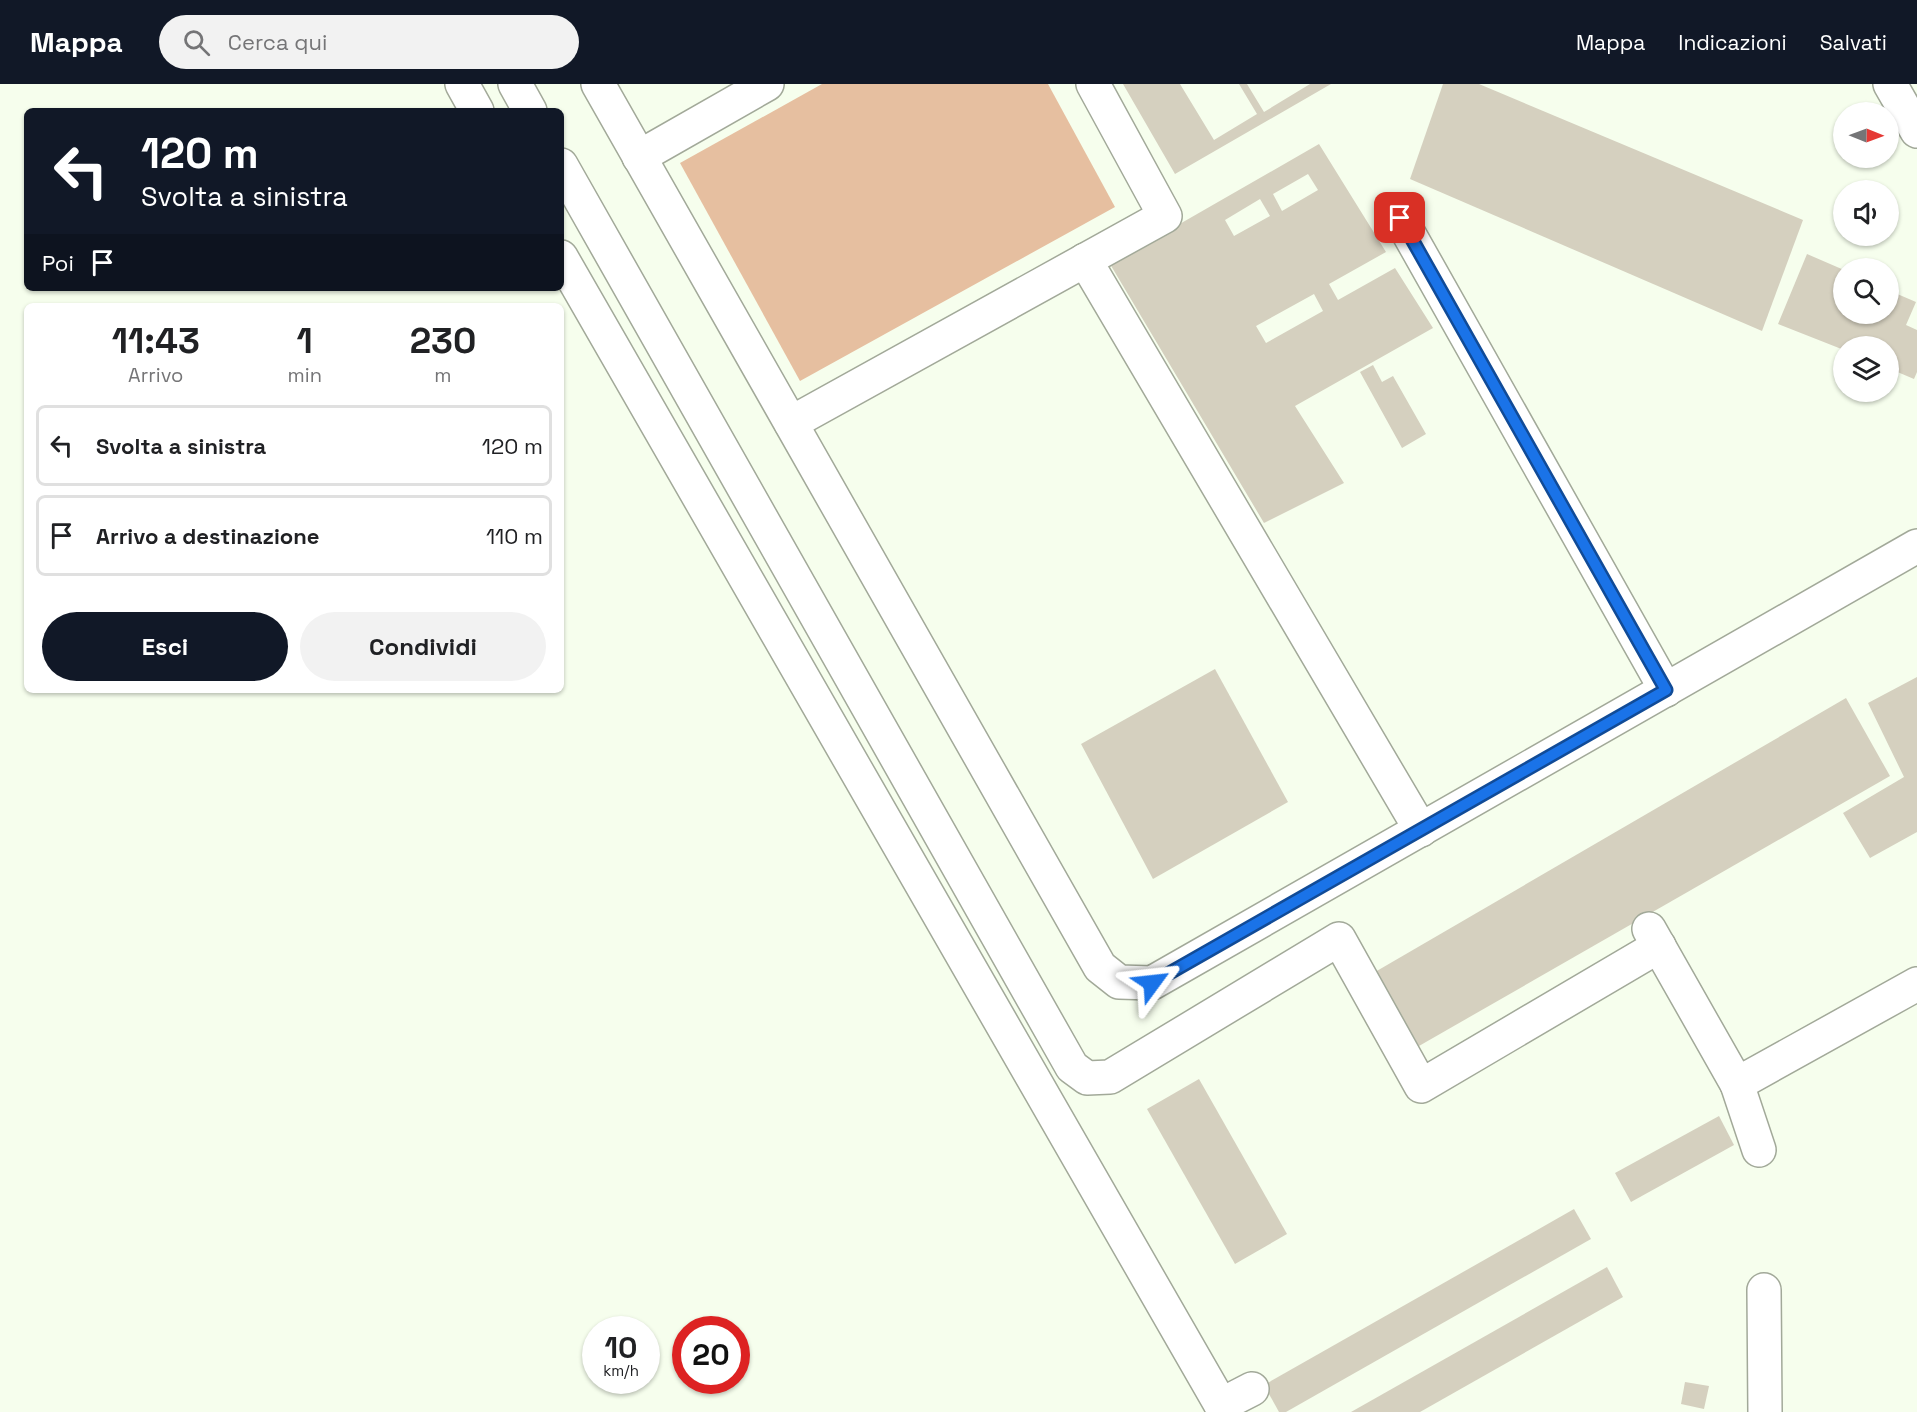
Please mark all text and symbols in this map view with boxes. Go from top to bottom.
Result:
search box [159,15,579,69]
text: Mappa [30,24,123,60]
icon: search [180,26,213,59]
text: Cerca qui [228,28,327,56]
text: Mappa [1576,29,1645,56]
text: Indicazioni [1678,29,1787,56]
text: Salvati [1820,29,1887,56]
north arrow [1833,102,1899,168]
map controls [1833,102,1899,402]
text: 120 m [141,127,259,180]
icon: left [42,132,120,210]
text: Svolta a sinistra [141,179,348,214]
button: sound [1833,180,1899,246]
pin [1374,192,1425,243]
icon: arrive [1383,201,1416,234]
icon: arrive [86,246,119,279]
text: Poi [42,249,74,277]
button: search [1833,258,1899,324]
text: 11:43 [112,318,200,364]
text: 1 [297,318,313,364]
text: 230 [410,318,476,364]
button: layers [1833,336,1899,402]
text: Arrivo [128,362,183,388]
text: min [288,362,322,388]
text: m [434,362,452,388]
icon: left [45,429,78,462]
text: Svolta a sinistra [96,432,266,460]
text: 120 m [482,432,543,460]
icon: arrive [45,519,78,552]
text: Arrivo a destinazione [96,522,319,550]
text: 110 m [486,522,543,550]
button: Esci [42,612,288,681]
button: Condividi [300,612,546,681]
position arrow [1120,951,1184,1015]
speed limit sign: 20 [672,1316,750,1394]
text: 10 [605,1328,638,1367]
text: km/h [603,1361,639,1380]

